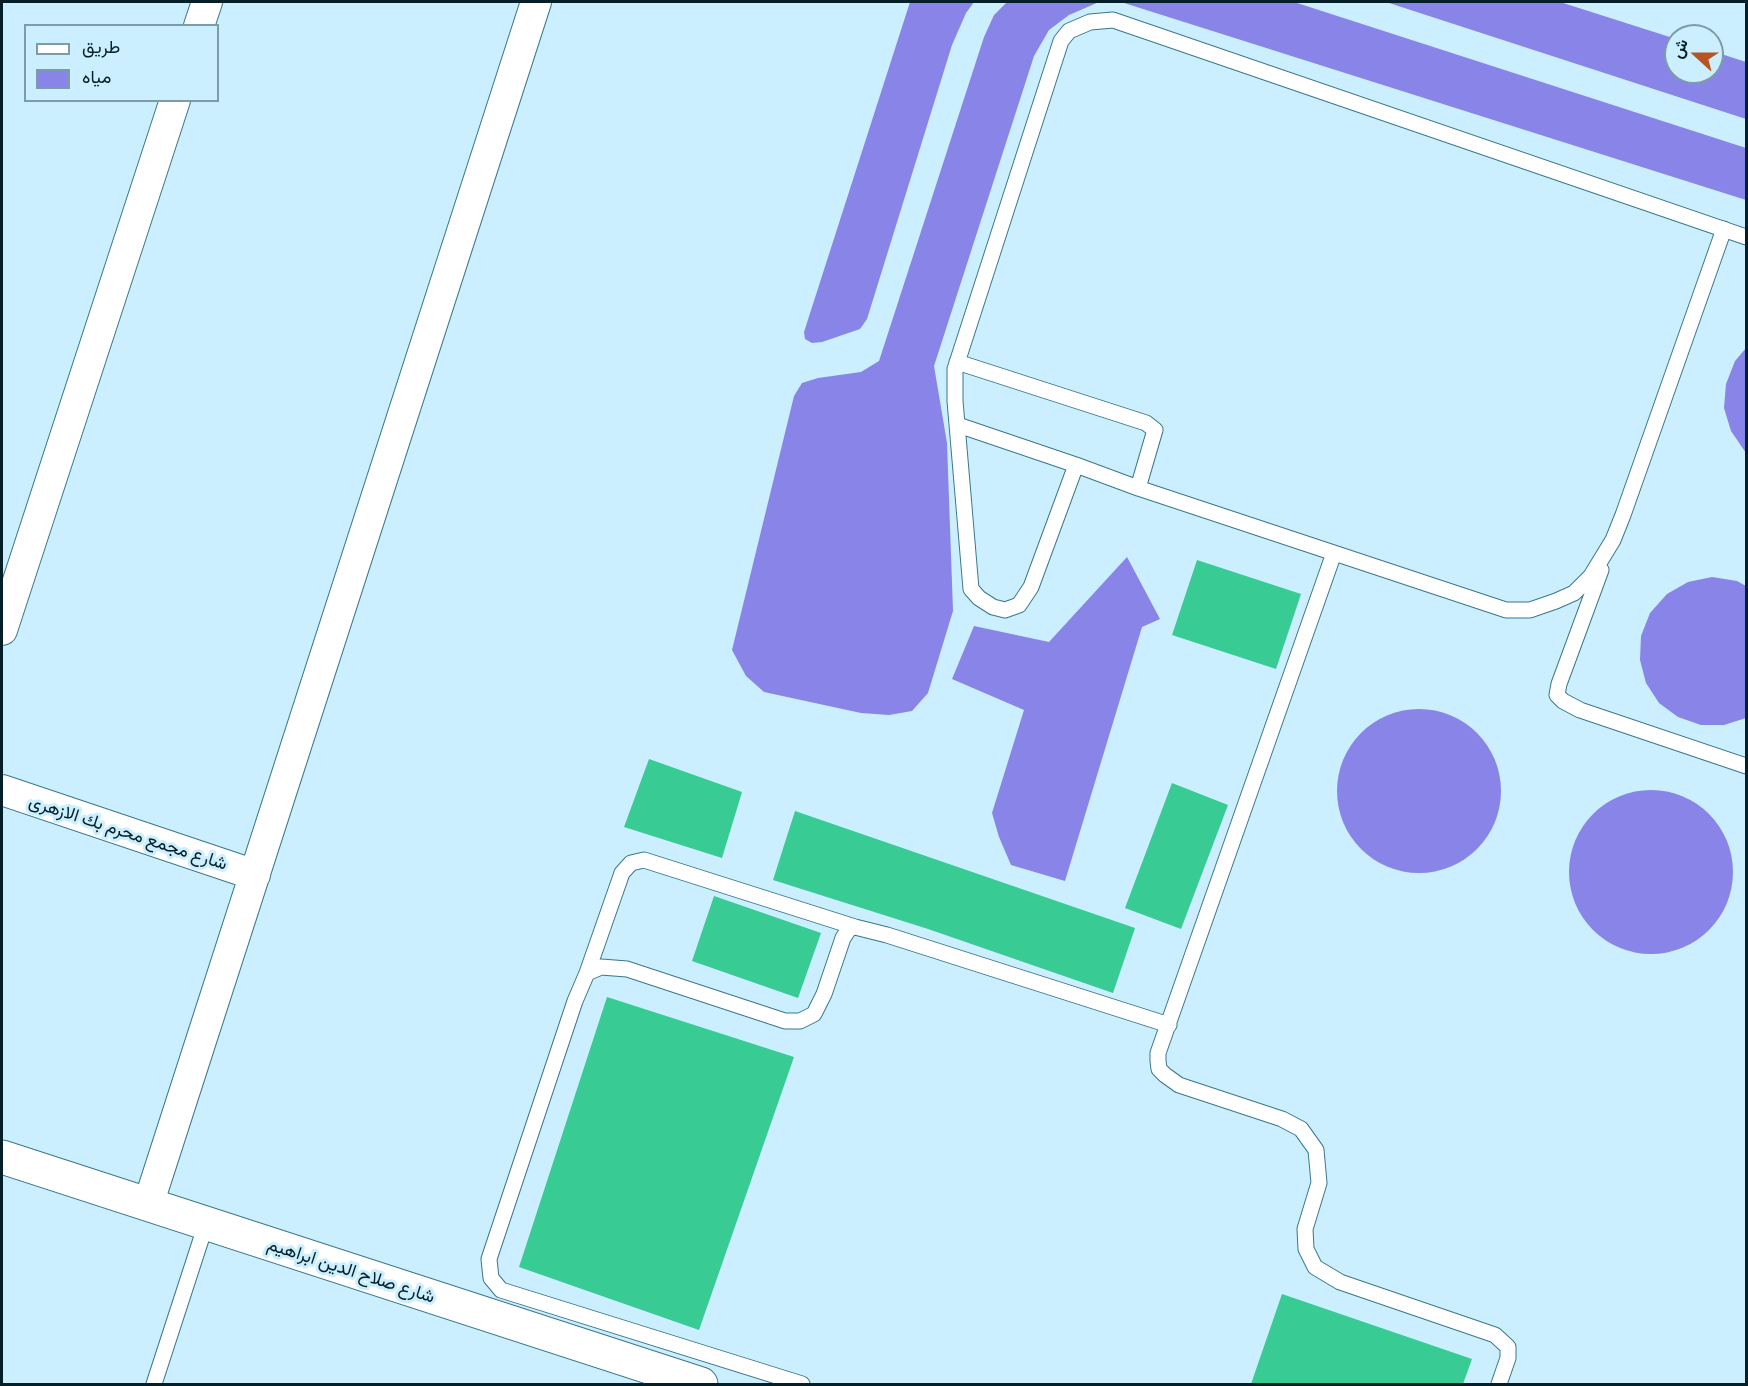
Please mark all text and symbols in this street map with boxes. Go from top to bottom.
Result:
legend [24,24,219,102]
north arrow [1664,24,1724,84]
text: طريق [82,35,120,58]
text: ش [1666,36,1692,61]
text: مياه [82,65,111,88]
street label: شارع مجمع محرم بك الازهرى [26,791,230,875]
street label: شارع صلاح الدين ابراهيم [265,1234,437,1308]

